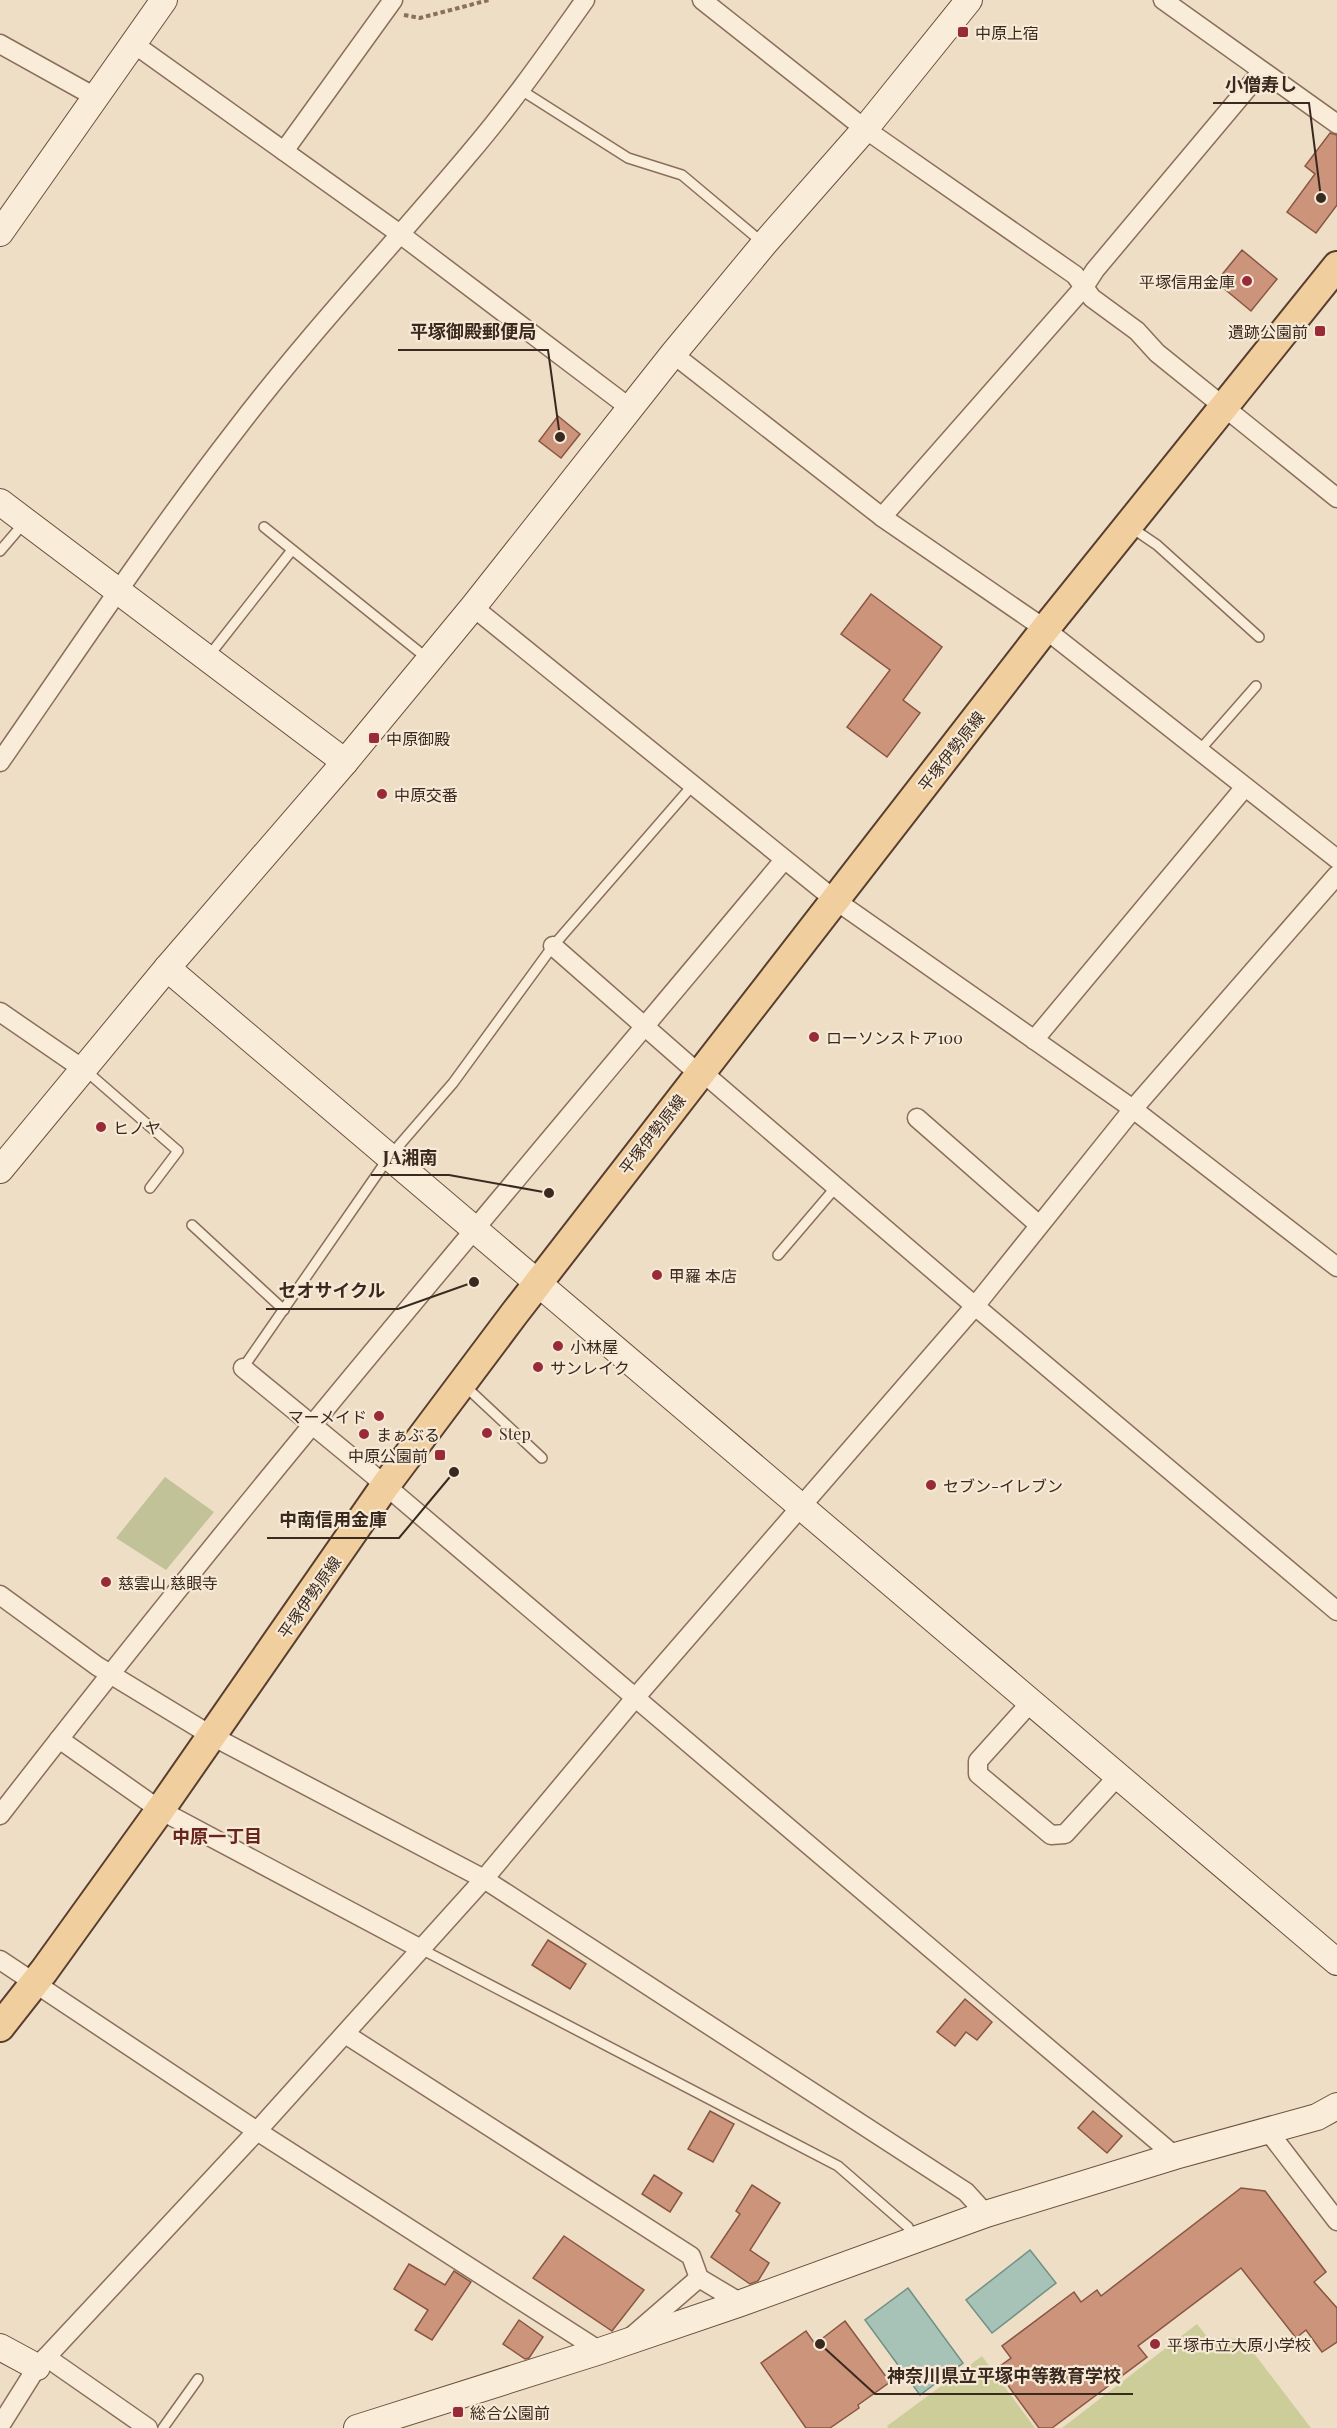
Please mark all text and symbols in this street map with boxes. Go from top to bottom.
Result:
place label: 中原上宿 [975,22,1039,43]
marker: 中原上宿 [956,25,970,39]
callout: 小僧寿し [1213,67,1309,103]
text: 小僧寿し [1225,72,1297,96]
place label: 平塚信用金庫 [1139,271,1235,292]
marker: 平塚信用金庫 [1240,274,1254,288]
callout: 平塚御殿郵便局 [398,314,548,350]
text: 平塚御殿郵便局 [410,319,536,343]
place label: 遺跡公園前 [1228,321,1308,342]
marker: 遺跡公園前 [1313,324,1327,338]
street label: 平塚伊勢原線 [913,707,989,795]
place label: 中原御殿 [386,728,450,749]
marker: 中原御殿 [367,731,381,745]
place label: 中原交番 [394,784,458,805]
marker: 中原交番 [375,787,389,801]
place label: ローソンストア100 [826,1027,963,1048]
marker: ローソンストア100 [807,1030,821,1044]
street label: 平塚伊勢原線 [614,1090,690,1178]
place label: ヒノヤ [113,1117,161,1138]
marker: ヒノヤ [94,1120,108,1134]
callout: JA湘南 [371,1139,449,1175]
text: JA湘南 [382,1145,437,1169]
place label: 甲羅 本店 [669,1265,737,1286]
marker: 甲羅 本店 [650,1268,664,1282]
callout: セオサイクル [266,1273,398,1309]
text: セオサイクル [278,1278,386,1302]
place label: 小林屋 [570,1336,618,1357]
marker: 小林屋 [551,1339,565,1353]
place label: サンレイク [550,1357,630,1378]
marker: サンレイク [531,1360,545,1374]
place label: マーメイド [288,1406,367,1427]
marker: マーメイド [372,1409,386,1423]
place label: Step [499,1423,531,1444]
place label: まぁぶる [376,1424,440,1445]
marker: Step [480,1426,494,1440]
marker: まぁぶる [357,1427,371,1441]
place label: 中原公園前 [348,1445,428,1466]
marker: 中原公園前 [433,1448,447,1462]
place label: セブン-イレブン [943,1475,1063,1496]
marker: セブン-イレブン [924,1478,938,1492]
callout: 中南信用金庫 [267,1502,399,1538]
text: 中南信用金庫 [279,1507,387,1531]
street label: 平塚伊勢原線 [273,1552,345,1642]
place label: 慈雲山 慈眼寺 [118,1572,218,1593]
marker: 慈雲山 慈眼寺 [99,1575,113,1589]
district label: 中原一丁目 [172,1824,262,1848]
place label: 平塚市立大原小学校 [1167,2334,1311,2355]
marker: 平塚市立大原小学校 [1148,2337,1162,2351]
callout: 神奈川県立平塚中等教育学校 [875,2358,1133,2394]
text: 神奈川県立平塚中等教育学校 [887,2363,1121,2387]
place label: 総合公園前 [470,2402,550,2423]
marker: 総合公園前 [451,2405,465,2419]

